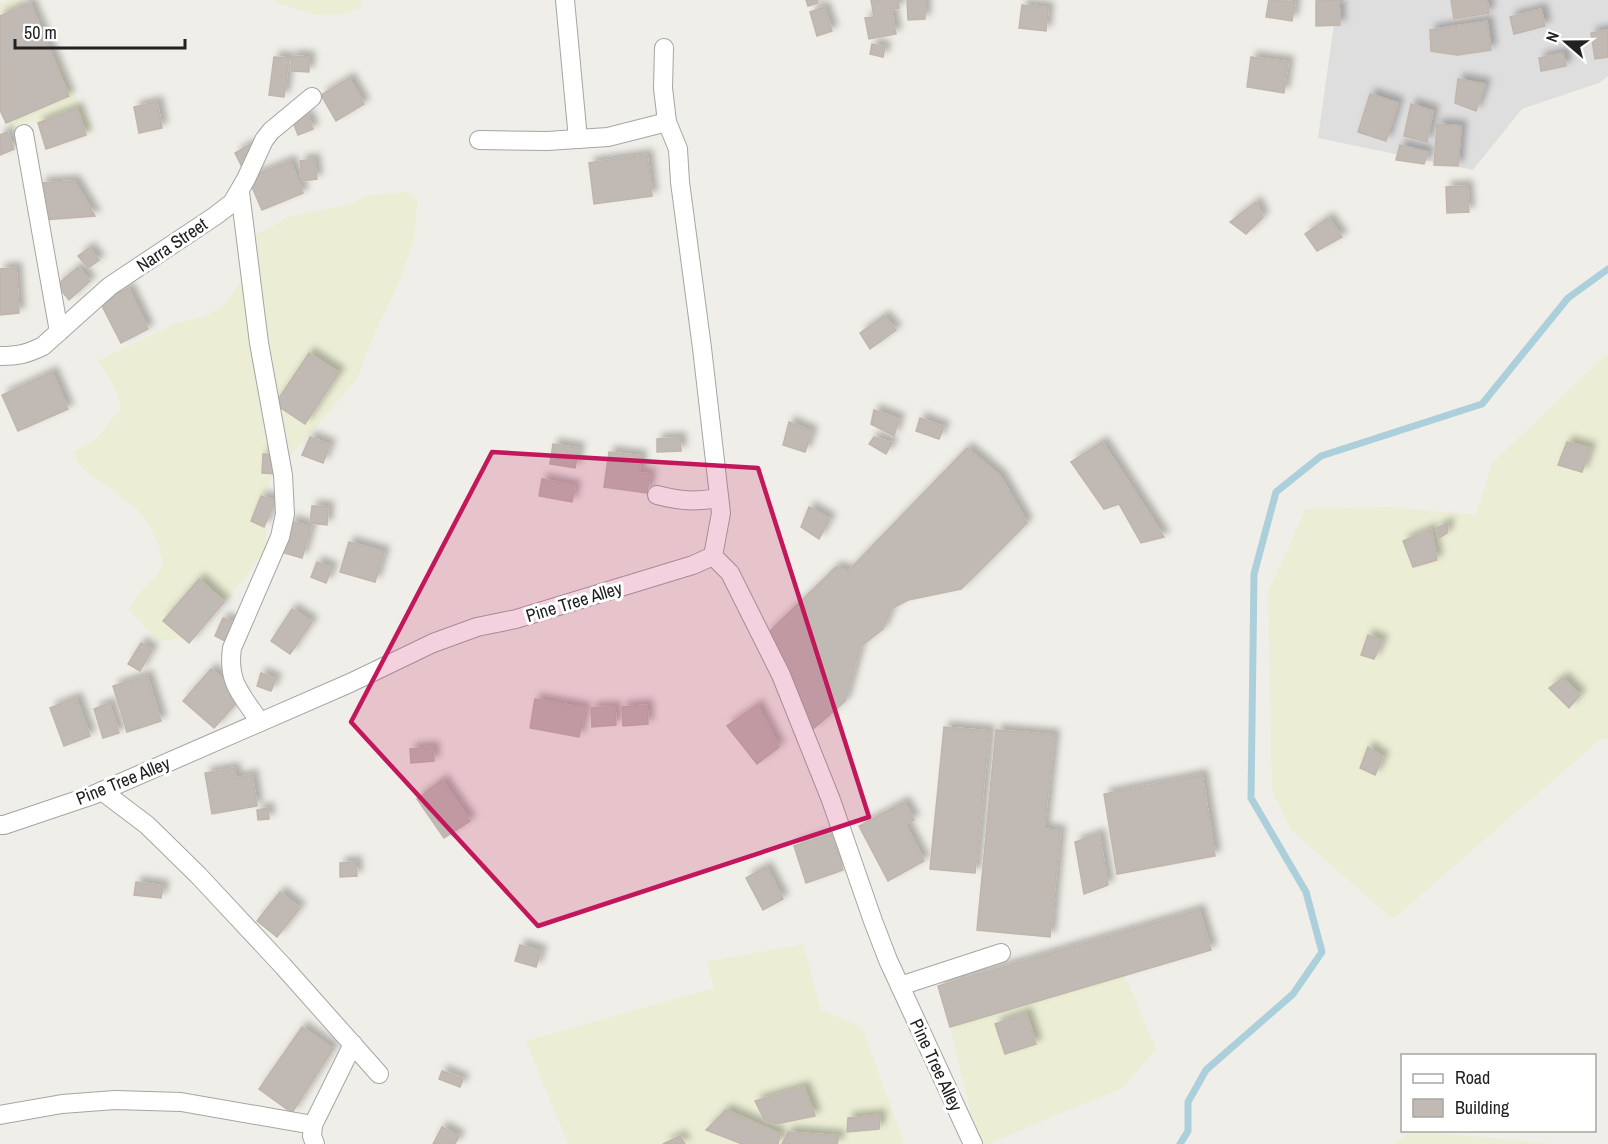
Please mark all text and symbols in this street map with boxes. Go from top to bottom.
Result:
scale bar [15,12,184,50]
north arrow [1536,12,1596,72]
text: 50 m [24,20,57,45]
text: N [1540,29,1564,45]
street label: Narra Street [131,212,212,277]
street label: Pine Tree Alley [523,575,626,628]
street label: Pine Tree Alley [72,750,174,811]
street label: Pine Tree Alley [904,1015,969,1116]
legend [1401,1054,1596,1132]
text: Road [1455,1065,1490,1090]
text: Building [1455,1095,1510,1120]

